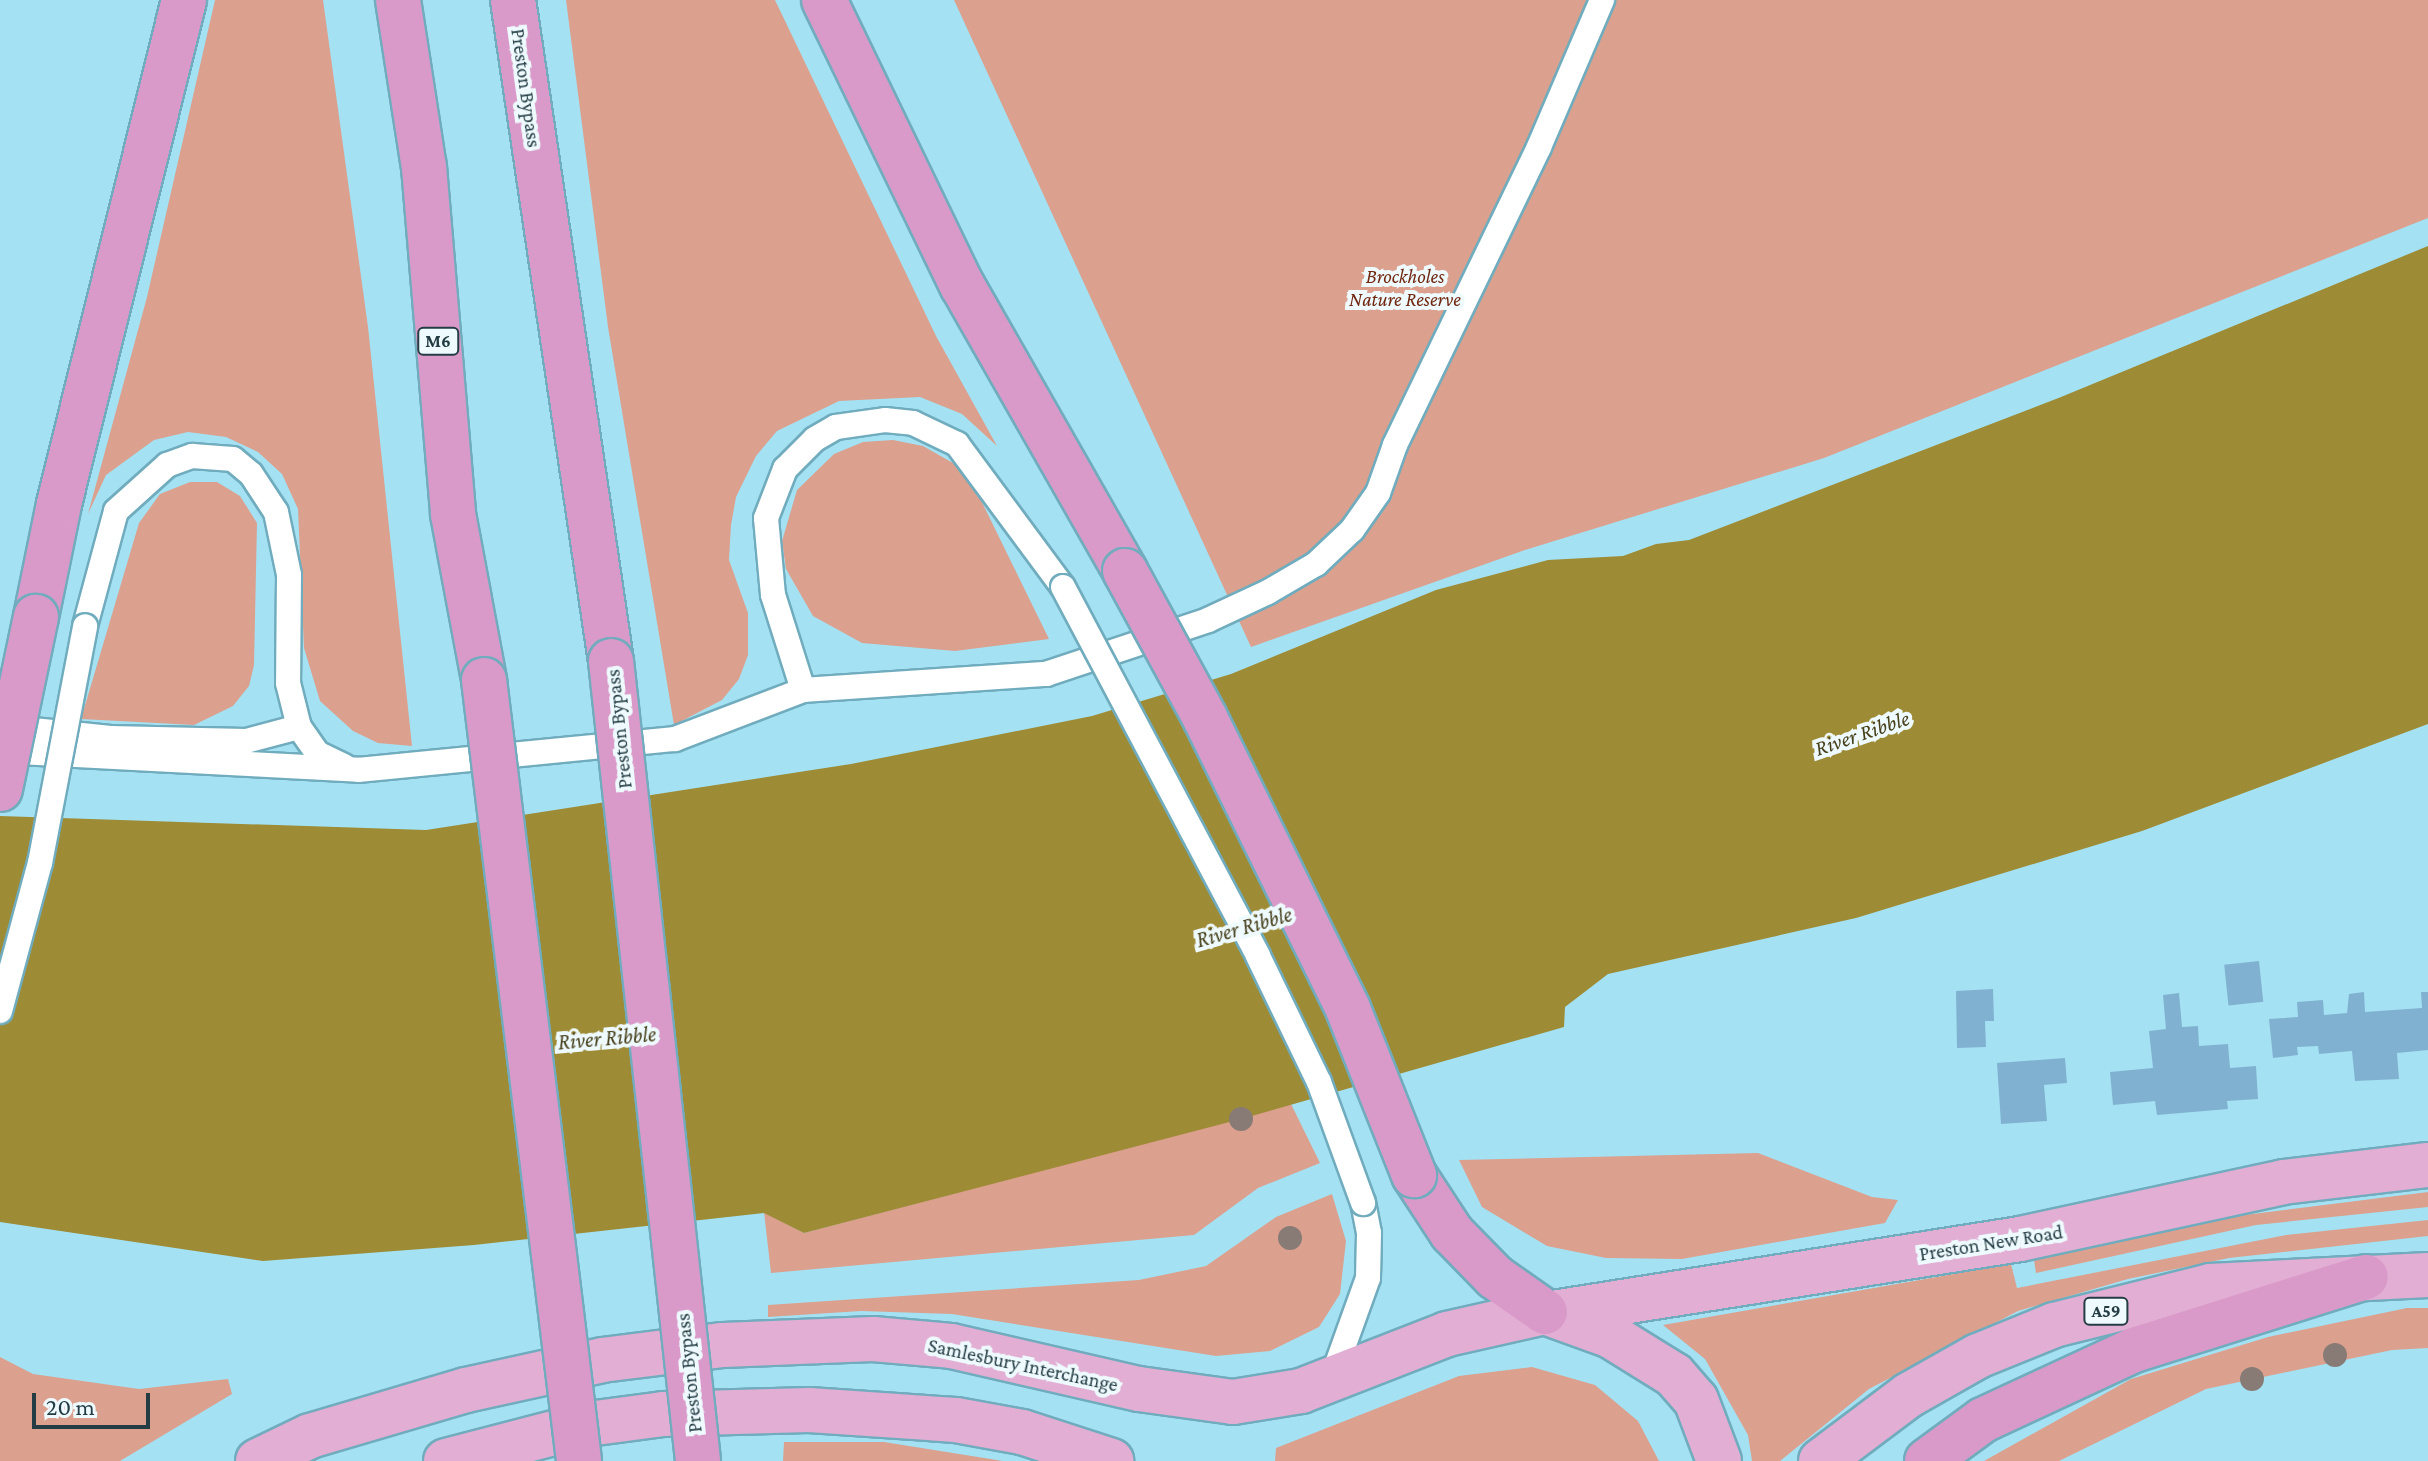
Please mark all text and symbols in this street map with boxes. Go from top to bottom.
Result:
street label: Preston Bypass [506,27,546,149]
park label: Brockholes Nature Reserve [1349,264,1461,311]
road number: M6 [416,327,460,355]
street label: Preston Bypass [601,668,637,790]
water label: River Ribble [1811,704,1913,762]
water label: River Ribble [1193,901,1295,953]
water label: River Ribble [557,1021,657,1055]
street label: Preston New Road [1917,1220,2065,1266]
road number: A59 [2082,1297,2130,1325]
street label: Preston Bypass [671,1312,707,1434]
street label: Samlesbury Interchange [926,1333,1120,1397]
scale bar [36,1377,154,1427]
text: 20 m [46,1393,95,1420]

